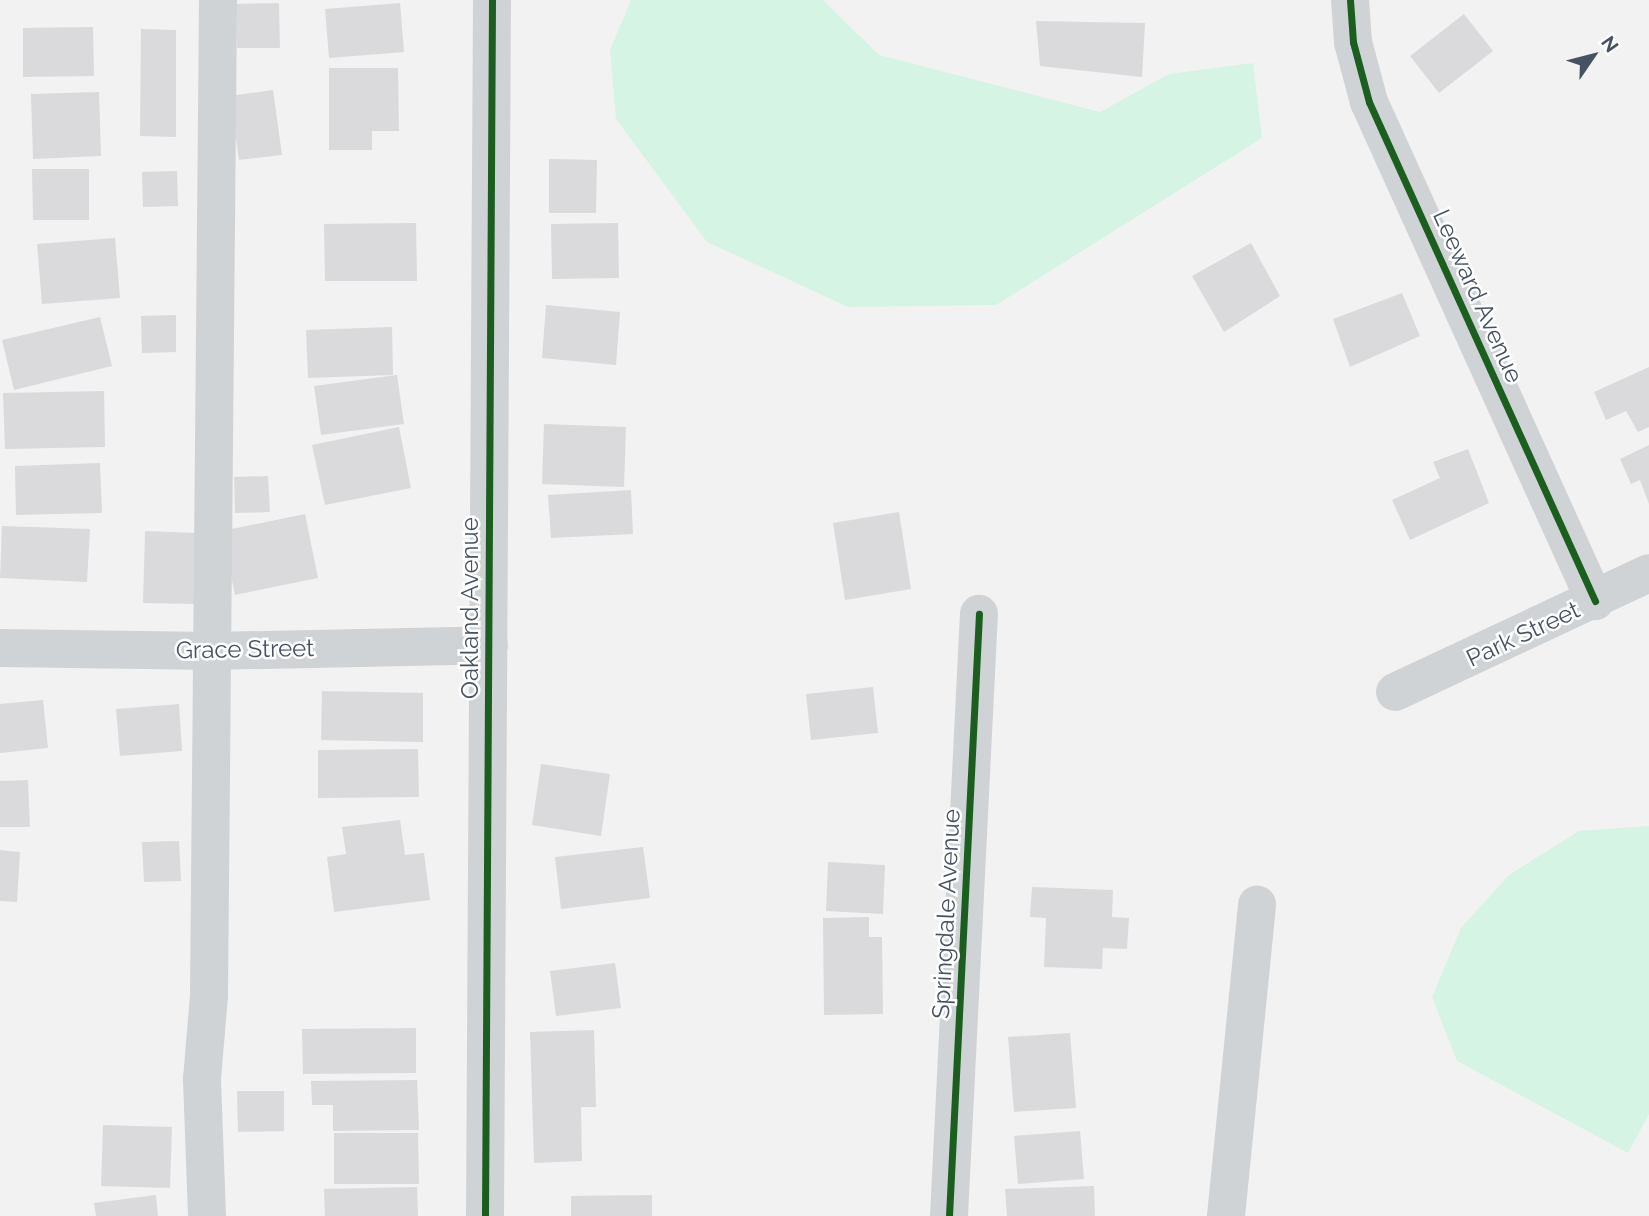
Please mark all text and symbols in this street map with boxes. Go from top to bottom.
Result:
north arrow [1558,21,1628,91]
text: N [1597,32,1623,56]
street label: Leeward Avenue [1427,205,1529,387]
street label: Oakland Avenue [456,517,484,699]
street label: Park Street [1462,595,1584,673]
street label: Grace Street [176,633,314,665]
street label: Springdale Avenue [926,808,966,1020]

